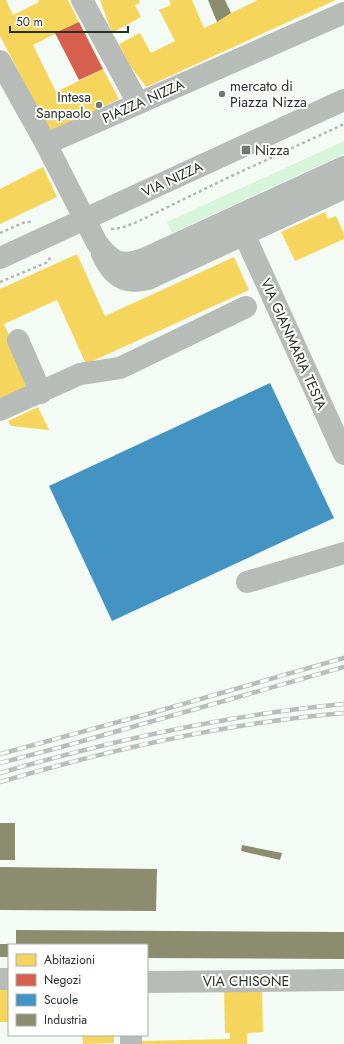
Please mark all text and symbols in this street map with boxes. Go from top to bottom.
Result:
scale bar [10,8,128,34]
text: 50 m [16,13,43,31]
street label: PIAZZA NIZZA [99,74,188,128]
place label: mercato di Piazza Nizza [230,76,307,112]
place label: Intesa Sanpaolo [36,87,91,123]
marker: mercato di Piazza Nizza [217,89,227,99]
marker: Intesa Sanpaolo [94,100,104,110]
place label: Nizza [255,140,290,160]
marker: Nizza [240,144,252,156]
street label: VIA NIZZA [138,156,206,202]
street label: VIA GIANMARIA TESTA [256,275,332,414]
legend [8,944,148,1036]
text: Abitazioni [44,951,95,969]
text: Negozi [44,971,81,989]
street label: VIA CHISONE [203,971,289,991]
text: Scuole [44,991,78,1009]
text: Industria [44,1011,87,1029]

